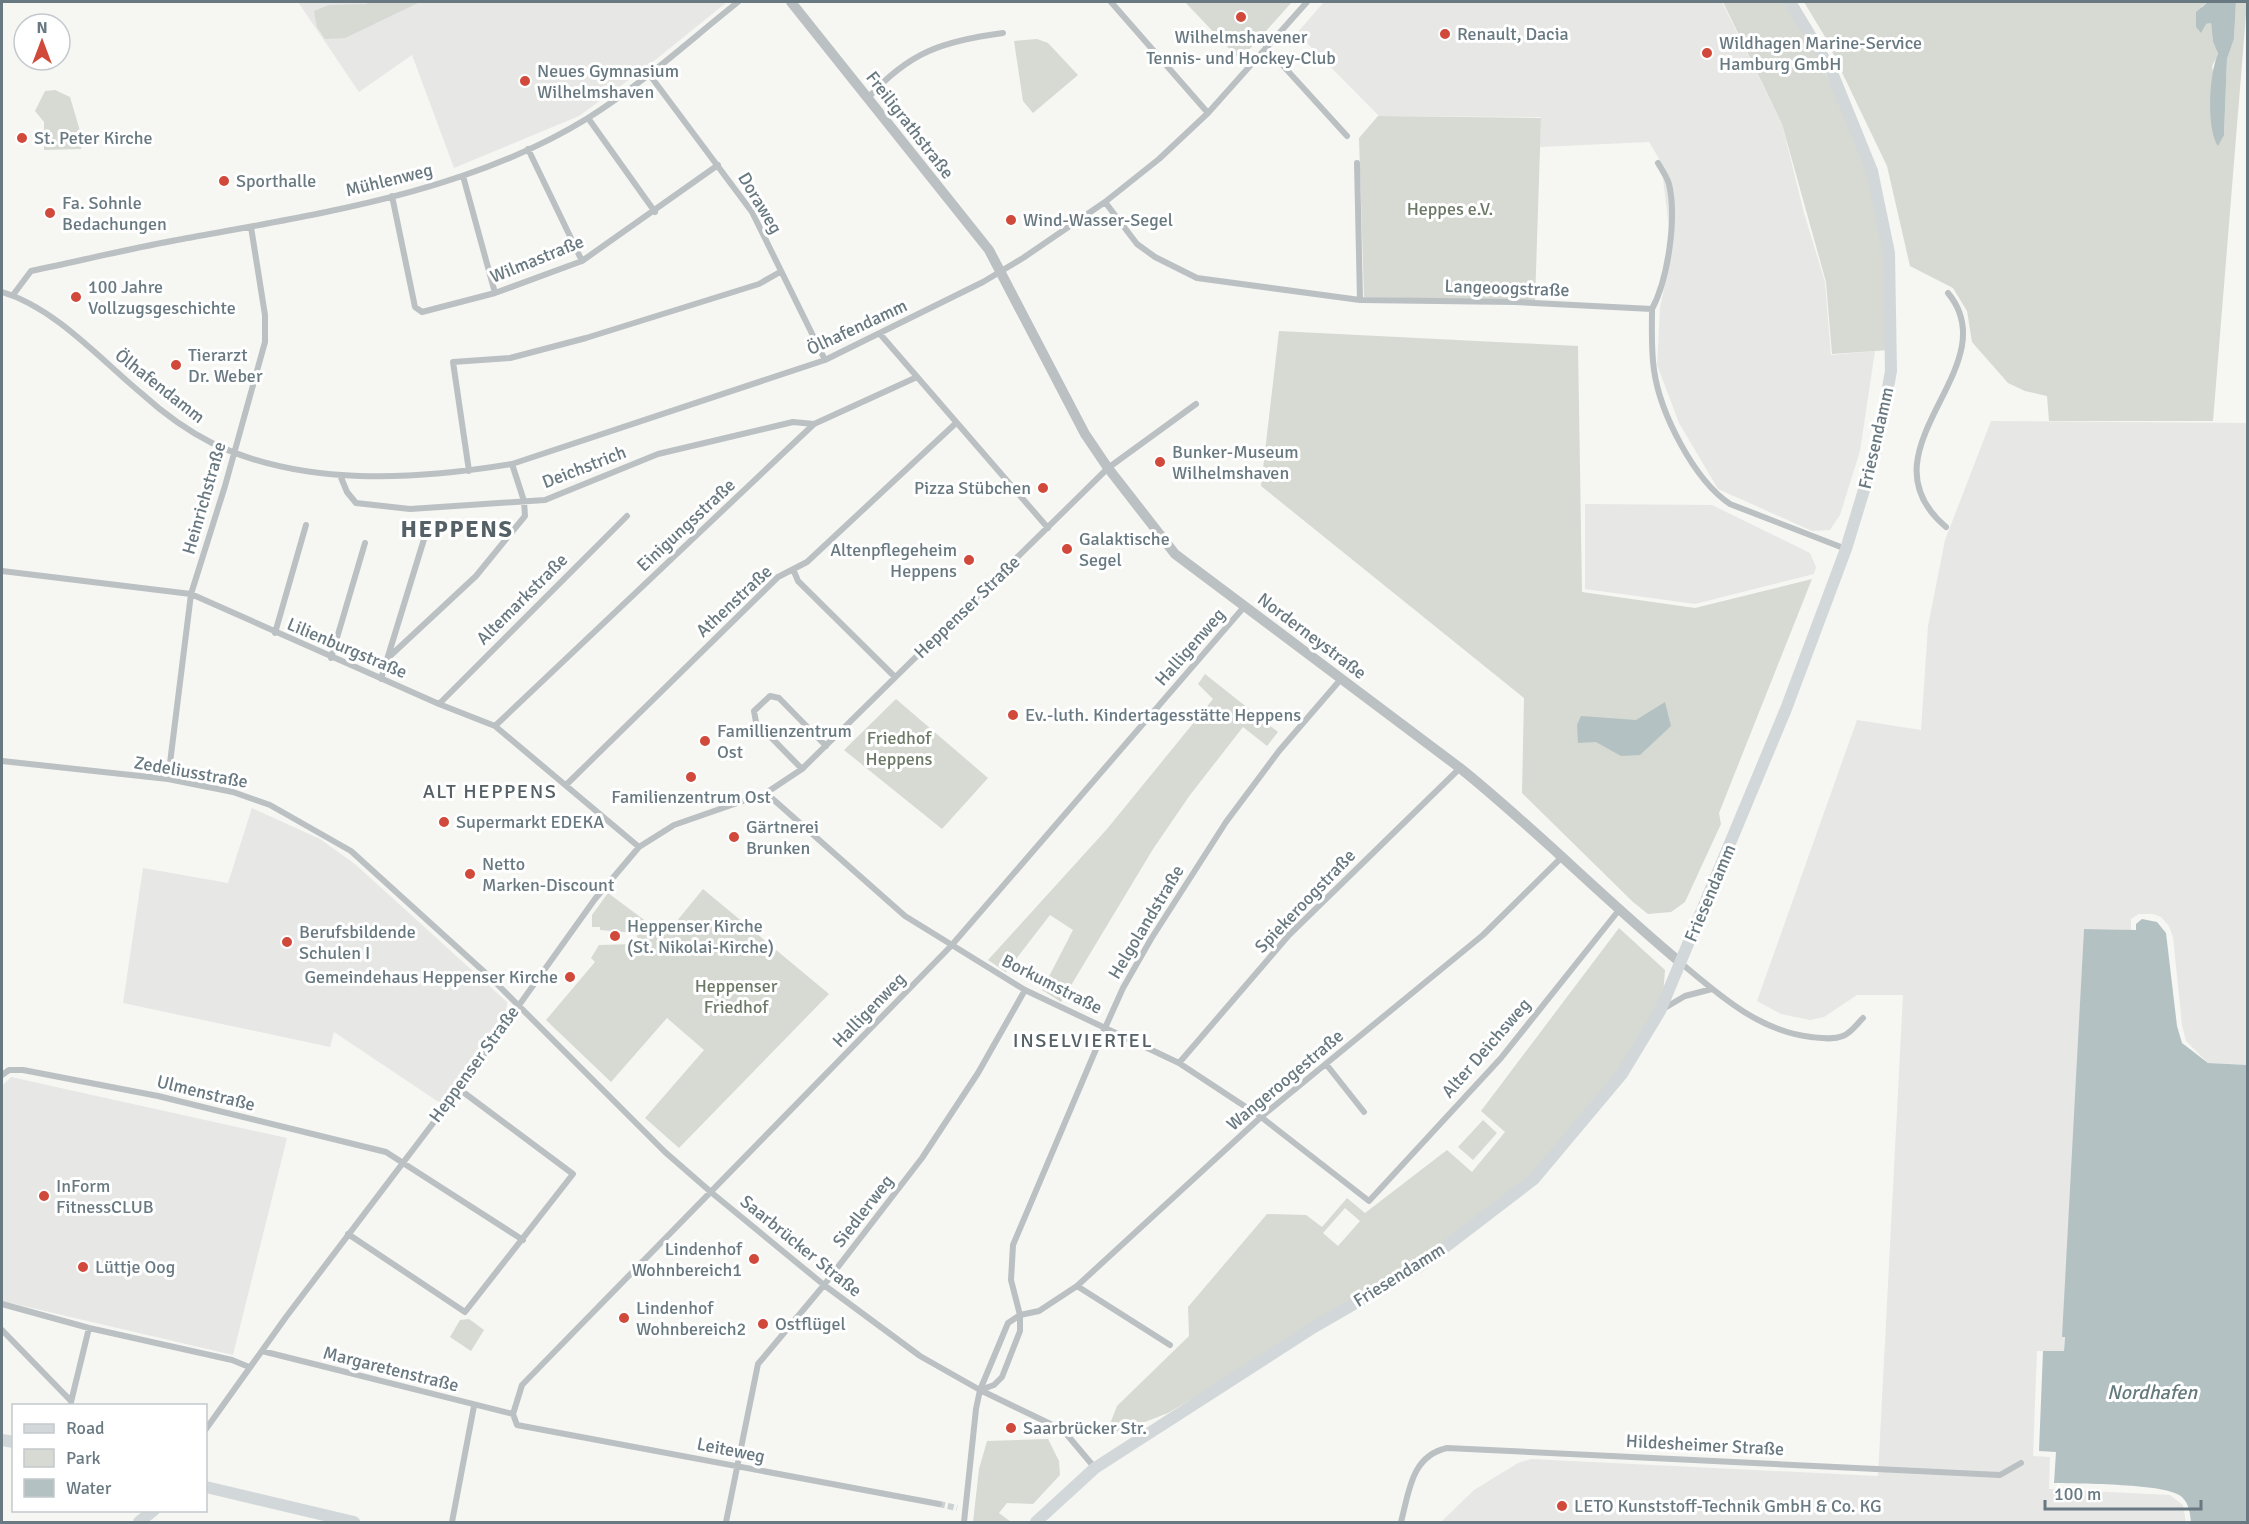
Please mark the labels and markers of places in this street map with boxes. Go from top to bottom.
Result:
marker: Wilhelmshavener Tennis- und Hockey-Club [1234,10,1248,24]
place label: Renault, Dacia [1457,23,1569,45]
place label: Wilhelmshavener Tennis- und Hockey-Club [1146,26,1336,69]
marker: Renault, Dacia [1438,27,1452,41]
place label: Wildhagen Marine-Service Hamburg GmbH [1719,32,1922,75]
marker: Wildhagen Marine-Service Hamburg GmbH [1700,46,1714,60]
place label: Neues Gymnasium Wilhelmshaven [537,60,679,103]
marker: Neues Gymnasium Wilhelmshaven [518,74,532,88]
place label: St. Peter Kirche [34,127,153,149]
marker: St. Peter Kirche [15,131,29,145]
place label: Sporthalle [236,170,316,192]
marker: Sporthalle [217,174,231,188]
place label: Fa. Sohnle Bedachungen [62,192,167,235]
marker: Fa. Sohnle Bedachungen [43,206,57,220]
place label: Wind-Wasser-Segel [1023,209,1173,231]
marker: Wind-Wasser-Segel [1004,213,1018,227]
place label: 100 Jahre Vollzugsgeschichte [88,276,236,319]
marker: 100 Jahre Vollzugsgeschichte [69,290,83,304]
place label: Tierarzt Dr. Weber [188,344,263,387]
marker: Tierarzt Dr. Weber [169,358,183,372]
place label: Bunker-Museum Wilhelmshaven [1172,441,1299,484]
marker: Bunker-Museum Wilhelmshaven [1153,455,1167,469]
place label: Pizza Stübchen [914,477,1031,499]
marker: Pizza Stübchen [1036,481,1050,495]
place label: Galaktische Segel [1079,528,1170,571]
place label: Altenpflegeheim Heppens [830,539,957,582]
marker: Galaktische Segel [1060,542,1074,556]
marker: Altenpflegeheim Heppens [962,553,976,567]
place label: Ev.-luth. Kindertagesstätte Heppens [1025,704,1301,726]
marker: Ev.-luth. Kindertagesstätte Heppens [1006,708,1020,722]
place label: Famillienzentrum Ost [717,720,852,763]
marker: Famillienzentrum Ost [698,734,712,748]
marker: Familienzentrum Ost [684,770,698,784]
place label: Familienzentrum Ost [611,786,771,808]
place label: Supermarkt EDEKA [456,811,604,833]
marker: Supermarkt EDEKA [437,815,451,829]
place label: Gärtnerei Brunken [746,816,819,859]
marker: Gärtnerei Brunken [727,830,741,844]
place label: Netto Marken-Discount [482,853,614,896]
marker: Netto Marken-Discount [463,867,477,881]
place label: Heppenser Kirche (St. Nikolai-Kirche) [627,915,774,958]
place label: Berufsbildende Schulen I [299,921,416,964]
marker: Heppenser Kirche (St. Nikolai-Kirche) [608,929,622,943]
marker: Berufsbildende Schulen I [280,935,294,949]
place label: Gemeindehaus Heppenser Kirche [304,966,558,988]
marker: Gemeindehaus Heppenser Kirche [563,970,577,984]
place label: InForm FitnessCLUB [56,1175,154,1218]
marker: InForm FitnessCLUB [37,1189,51,1203]
place label: Lindenhof Wohnbereich1 [632,1238,743,1281]
marker: Lindenhof Wohnbereich1 [747,1252,761,1266]
place label: Lüttje Oog [95,1256,175,1278]
marker: Lüttje Oog [76,1260,90,1274]
place label: Lindenhof Wohnbereich2 [636,1297,746,1340]
marker: Lindenhof Wohnbereich2 [617,1311,631,1325]
place label: Ostflügel [775,1313,846,1335]
marker: Ostflügel [756,1317,770,1331]
place label: Saarbrücker Str. [1023,1417,1147,1439]
marker: Saarbrücker Str. [1004,1421,1018,1435]
place label: LETO Kunststoff-Technik GmbH & Co. KG [1574,1495,1882,1517]
marker: LETO Kunststoff-Technik GmbH & Co. KG [1555,1499,1569,1513]

